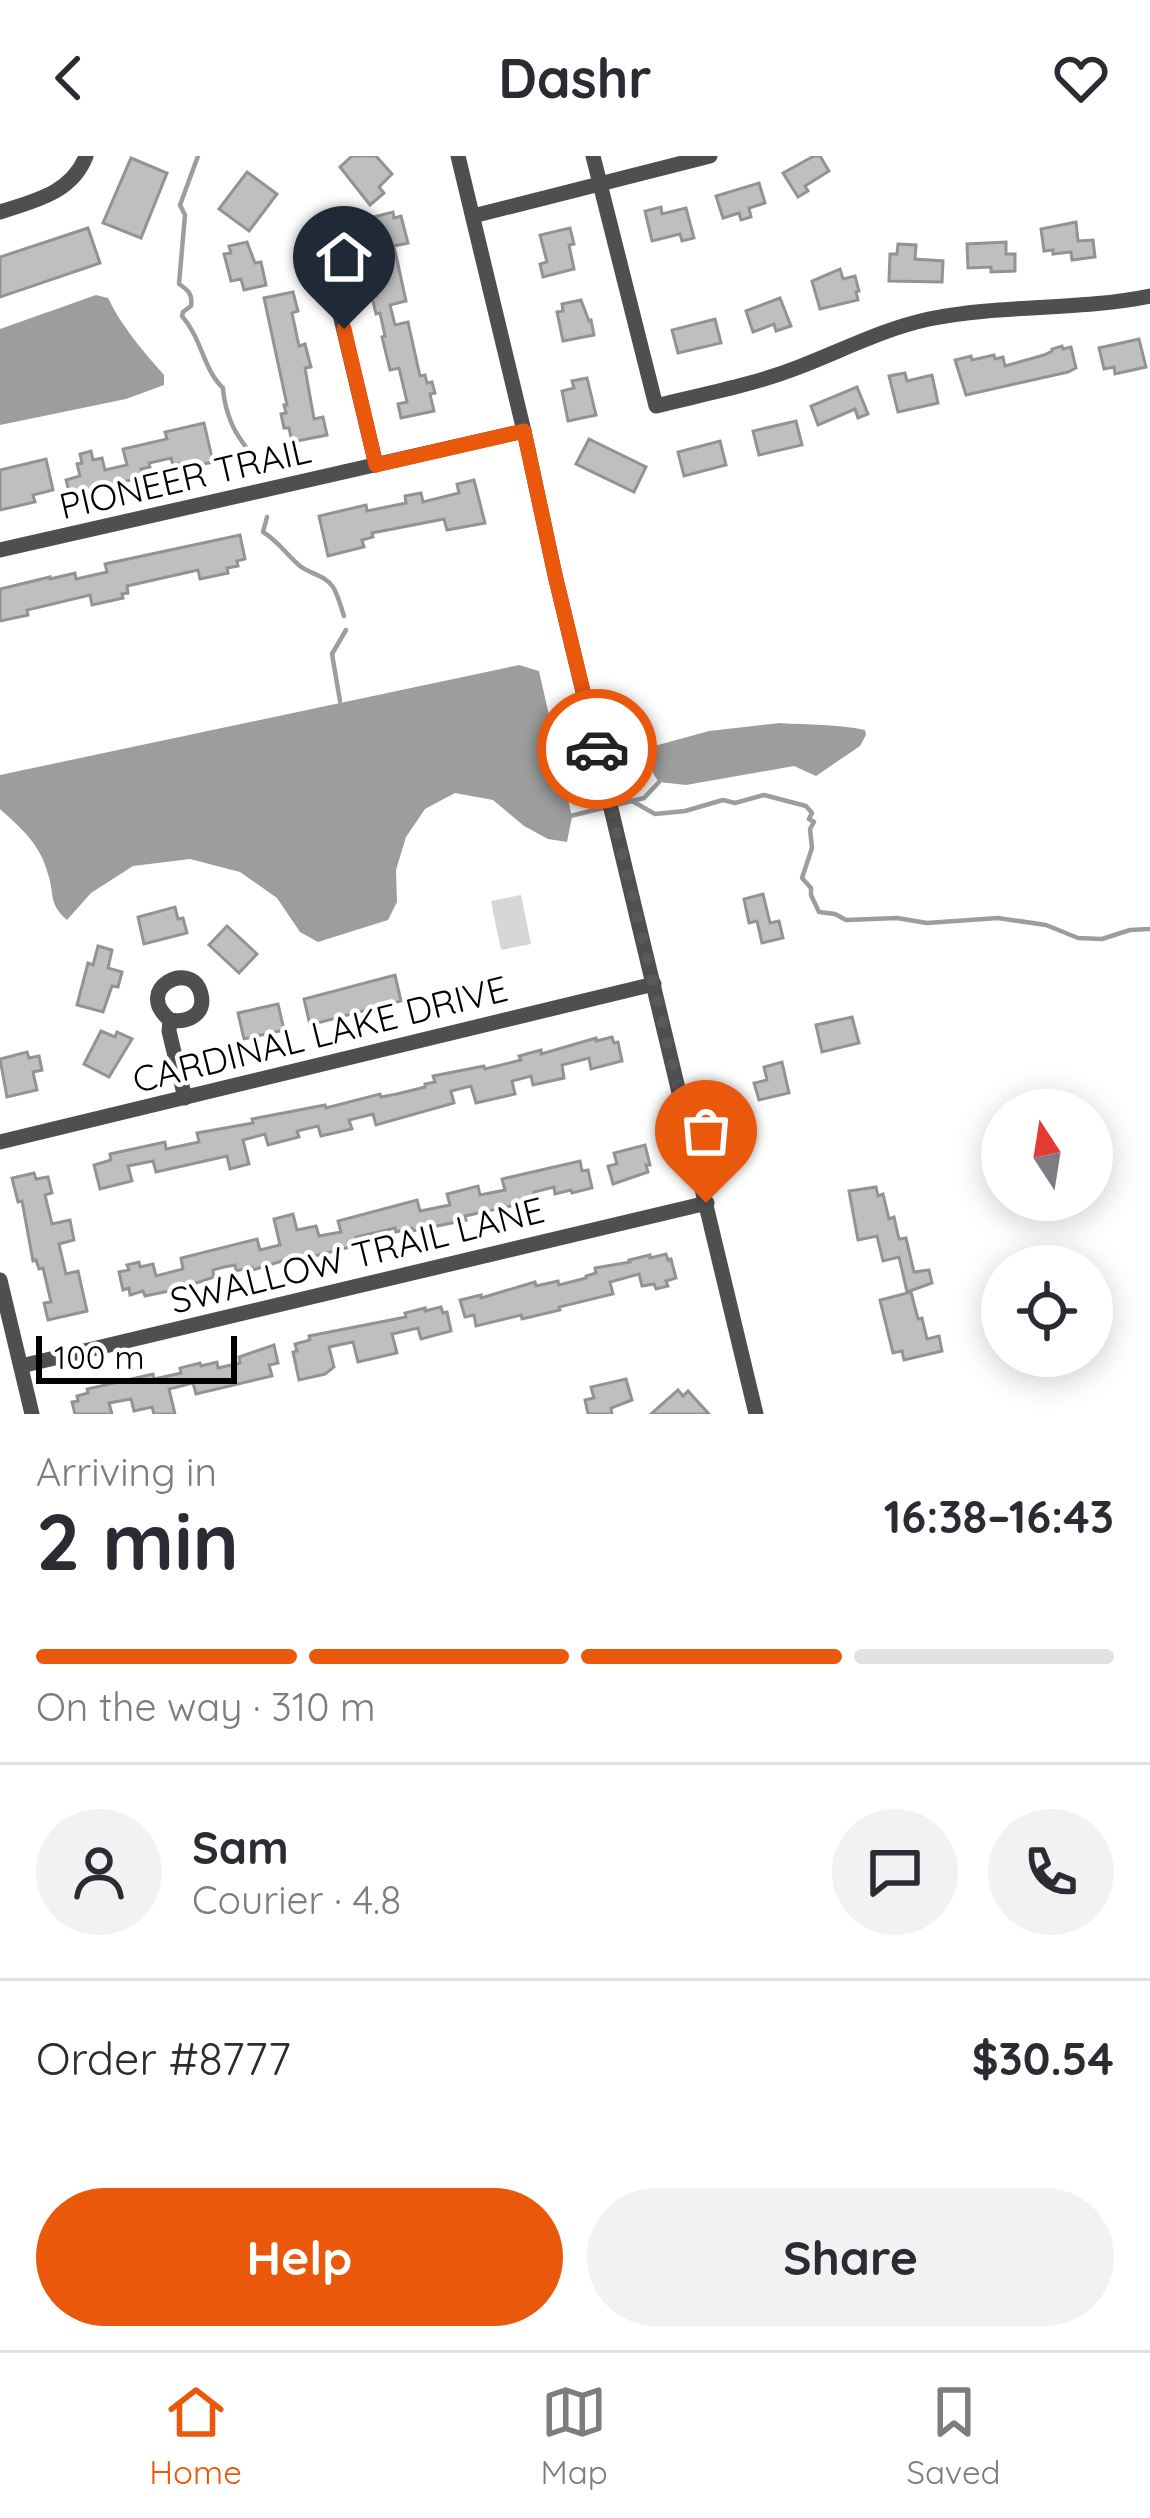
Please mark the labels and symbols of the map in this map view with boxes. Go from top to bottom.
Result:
pin [293,206,395,329]
street label: PIONEER TRAIL [55,427,315,528]
courier [537,689,657,809]
street label: CARDINAL LAKE DRIVE [128,965,512,1102]
pin [655,1080,757,1203]
north arrow [981,1089,1113,1221]
street label: SWALLOW TRAIL LANE [165,1186,548,1323]
scale bar [36,1330,237,1383]

